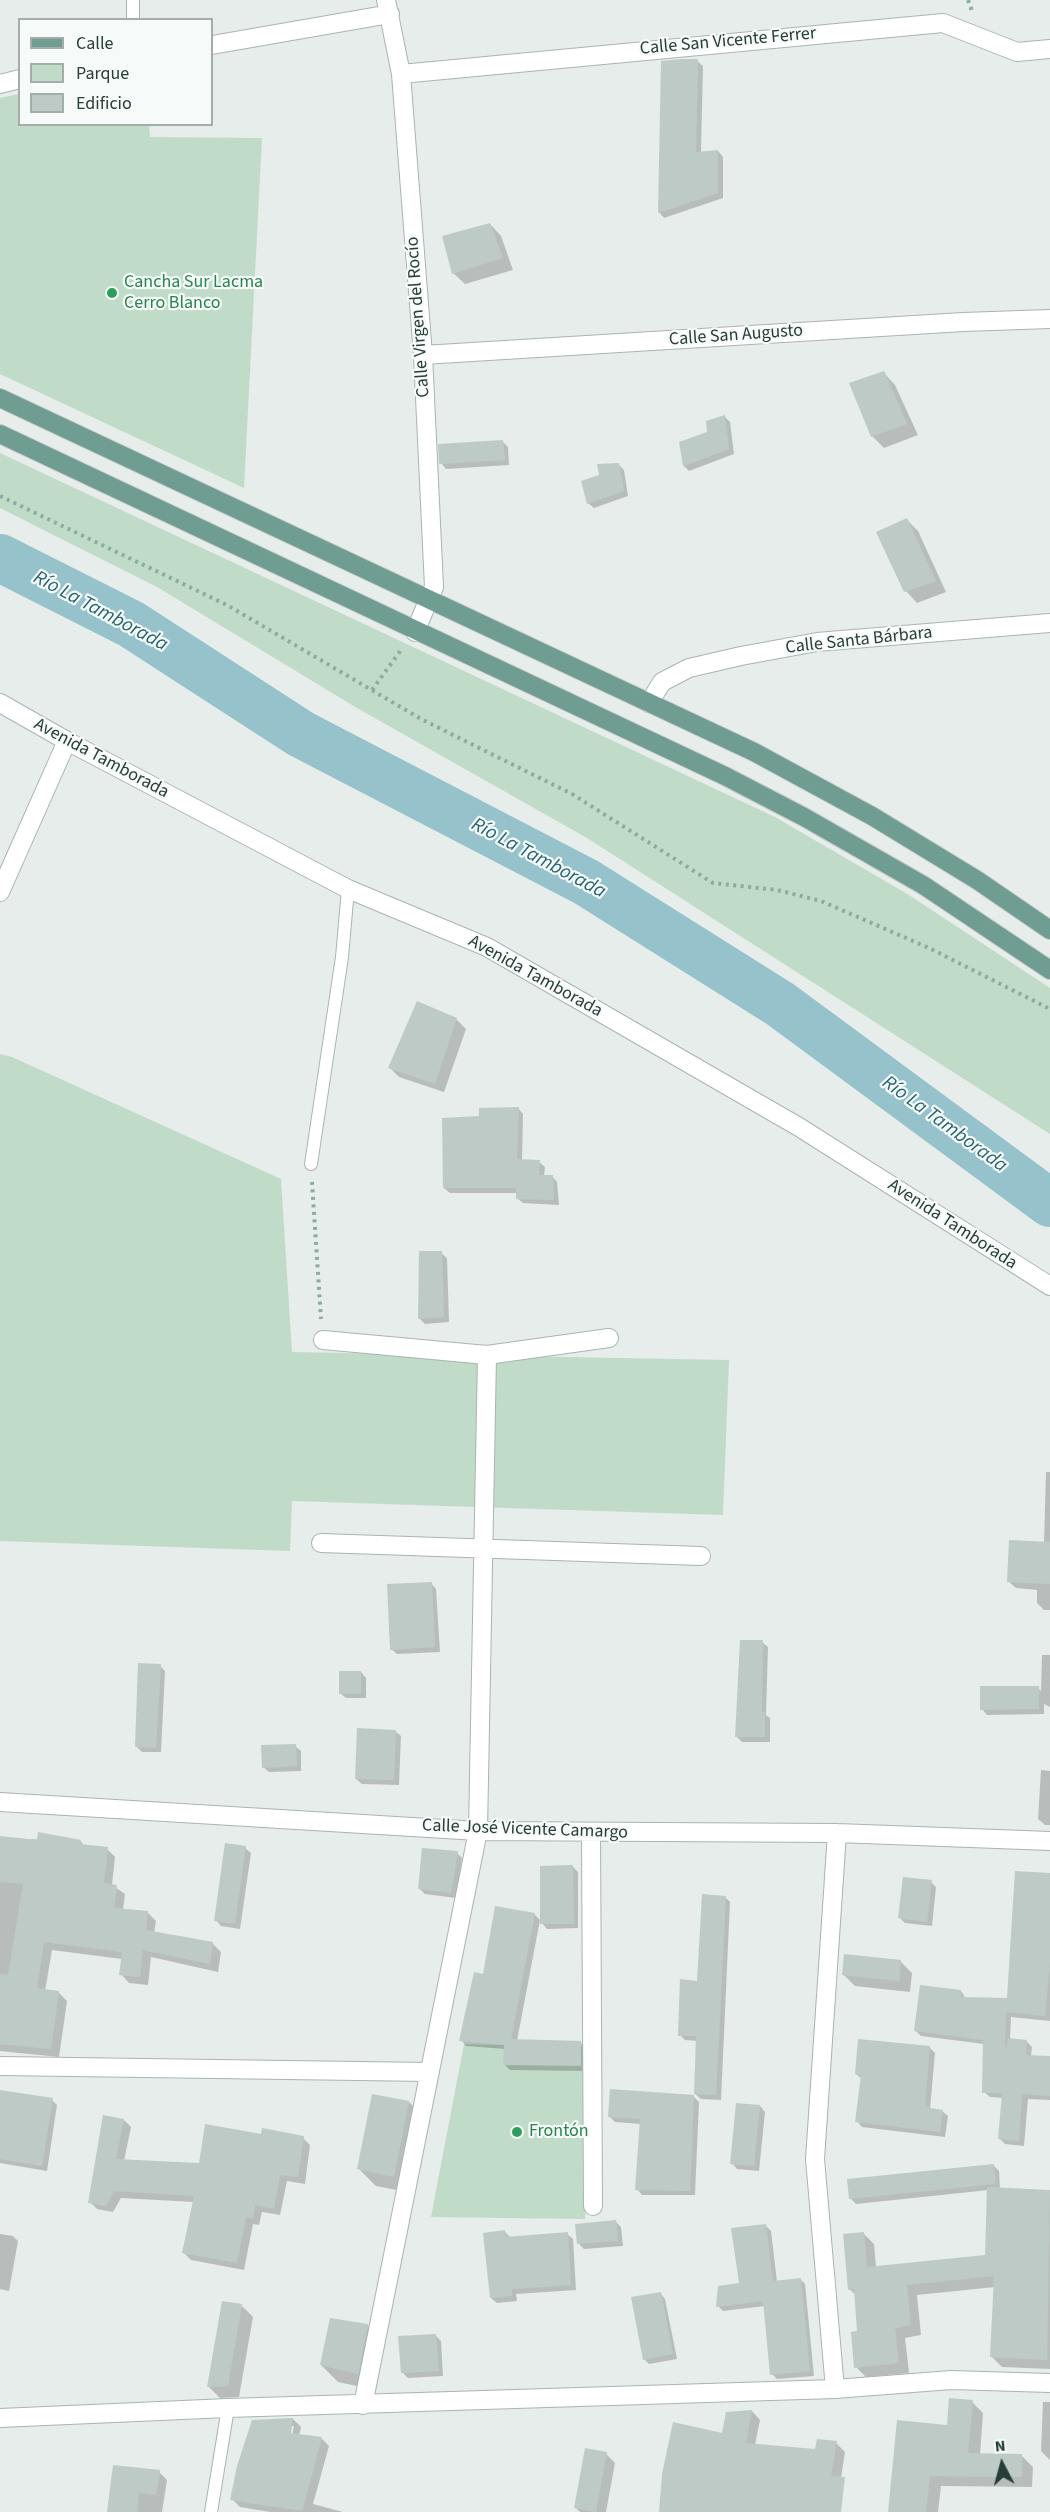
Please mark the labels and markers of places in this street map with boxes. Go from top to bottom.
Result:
place label: Cancha Sur Lacma Cerro Blanco [124,272,263,314]
marker: Cancha Sur Lacma Cerro Blanco [105,286,119,300]
place label: Frontón [529,2121,589,2143]
marker: Frontón [510,2125,524,2139]

